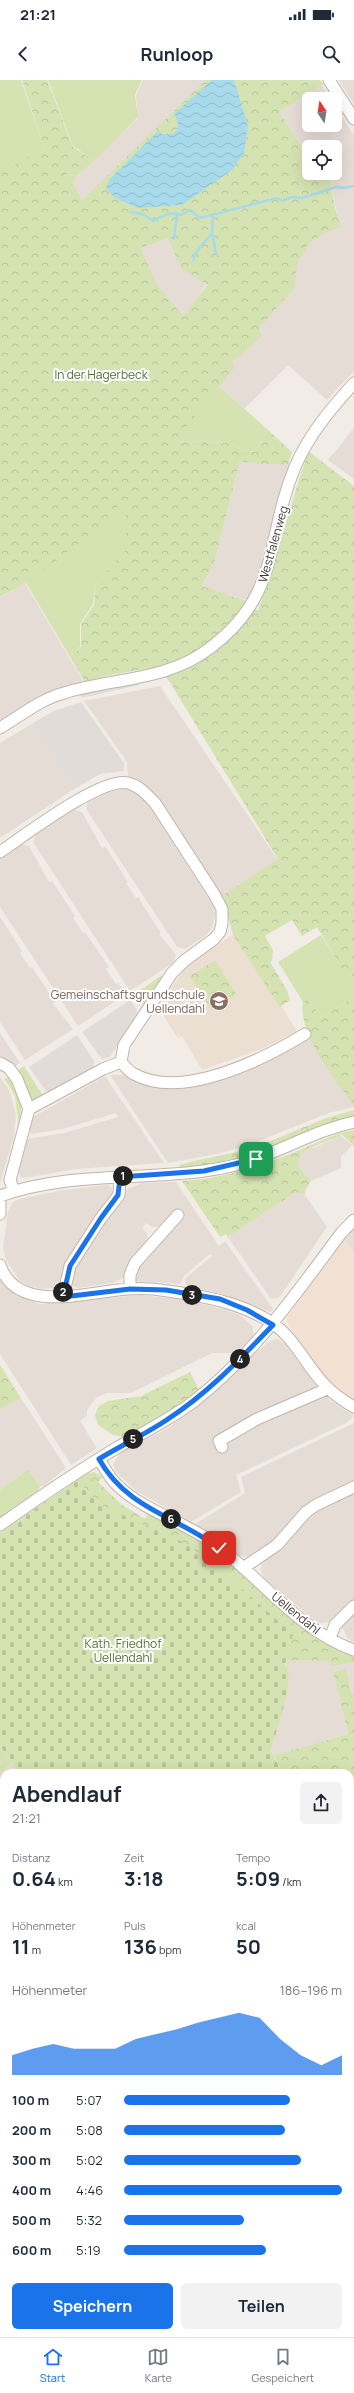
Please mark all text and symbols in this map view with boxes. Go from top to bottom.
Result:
text: 21:21 [20,4,56,25]
text: Runloop [141,42,213,66]
icon: back [12,43,34,65]
icon: search [320,43,342,65]
north arrow [302,92,342,132]
map controls [302,92,342,180]
button: locate [302,140,342,180]
park label: In der Hagerbeck [54,366,149,383]
street label: Westfalenweg [254,504,292,584]
place label: Gemeinschaftsgrundschule Uellendahl [51,986,205,1017]
school or university icon: Gemeinschaftsgrundschule Uellendahl [208,990,230,1012]
pin [239,1142,273,1176]
icon: arrive [245,1148,267,1170]
pin: 1 [113,1166,133,1186]
text: 1 [121,1168,125,1183]
pin: 2 [53,1282,73,1302]
text: 2 [60,1284,66,1299]
pin: 3 [182,1285,202,1305]
text: 3 [189,1287,195,1302]
pin: 4 [230,1349,250,1369]
text: 4 [237,1351,243,1366]
pin: 5 [123,1429,143,1449]
text: 5 [130,1431,136,1446]
pin: 6 [161,1509,181,1529]
text: 6 [168,1511,174,1526]
pin [202,1531,236,1565]
icon: check [208,1537,230,1559]
street label: Uellendahl [268,1588,324,1638]
park label: Kath. Friedhof Uellendahl [85,1635,162,1666]
text: Abendlauf [12,1779,121,1809]
button: share [300,1782,342,1824]
text: 21:21 [12,1809,41,1827]
text: Distanz [12,1850,51,1865]
text: Zeit [124,1850,144,1865]
text: Tempo [236,1850,270,1865]
text: 0.64 [12,1865,56,1892]
text: 3:18 [124,1865,164,1892]
text: 5:09 [236,1865,280,1892]
text: km [56,1874,73,1889]
text: /km [280,1874,301,1889]
text: Höhenmeter [12,1918,76,1933]
text: Puls [124,1918,146,1933]
text: kcal [236,1918,256,1933]
text: 11 [12,1933,30,1960]
text: 136 [124,1933,157,1960]
text: 50 [236,1933,261,1960]
text: m [30,1942,41,1957]
text: bpm [157,1942,181,1957]
text: Höhenmeter [12,1981,87,1999]
text: 186–196 m [280,1981,342,1999]
text: 100 m [12,2091,49,2109]
text: 5:07 [76,2091,102,2109]
text: 200 m [12,2121,51,2139]
text: 5:08 [76,2121,103,2139]
text: 300 m [12,2151,51,2169]
text: 5:02 [76,2151,103,2169]
text: 400 m [12,2181,51,2199]
text: 4:46 [76,2181,103,2199]
text: 500 m [12,2211,51,2229]
text: 5:32 [76,2211,102,2229]
text: 600 m [12,2241,51,2259]
text: 5:19 [76,2241,101,2259]
button: Speichern [12,2283,173,2329]
button: Teilen [181,2283,342,2329]
tab: Start [40,2346,65,2385]
tab: Karte [145,2346,172,2385]
tab: Gespeichert [251,2346,314,2385]

